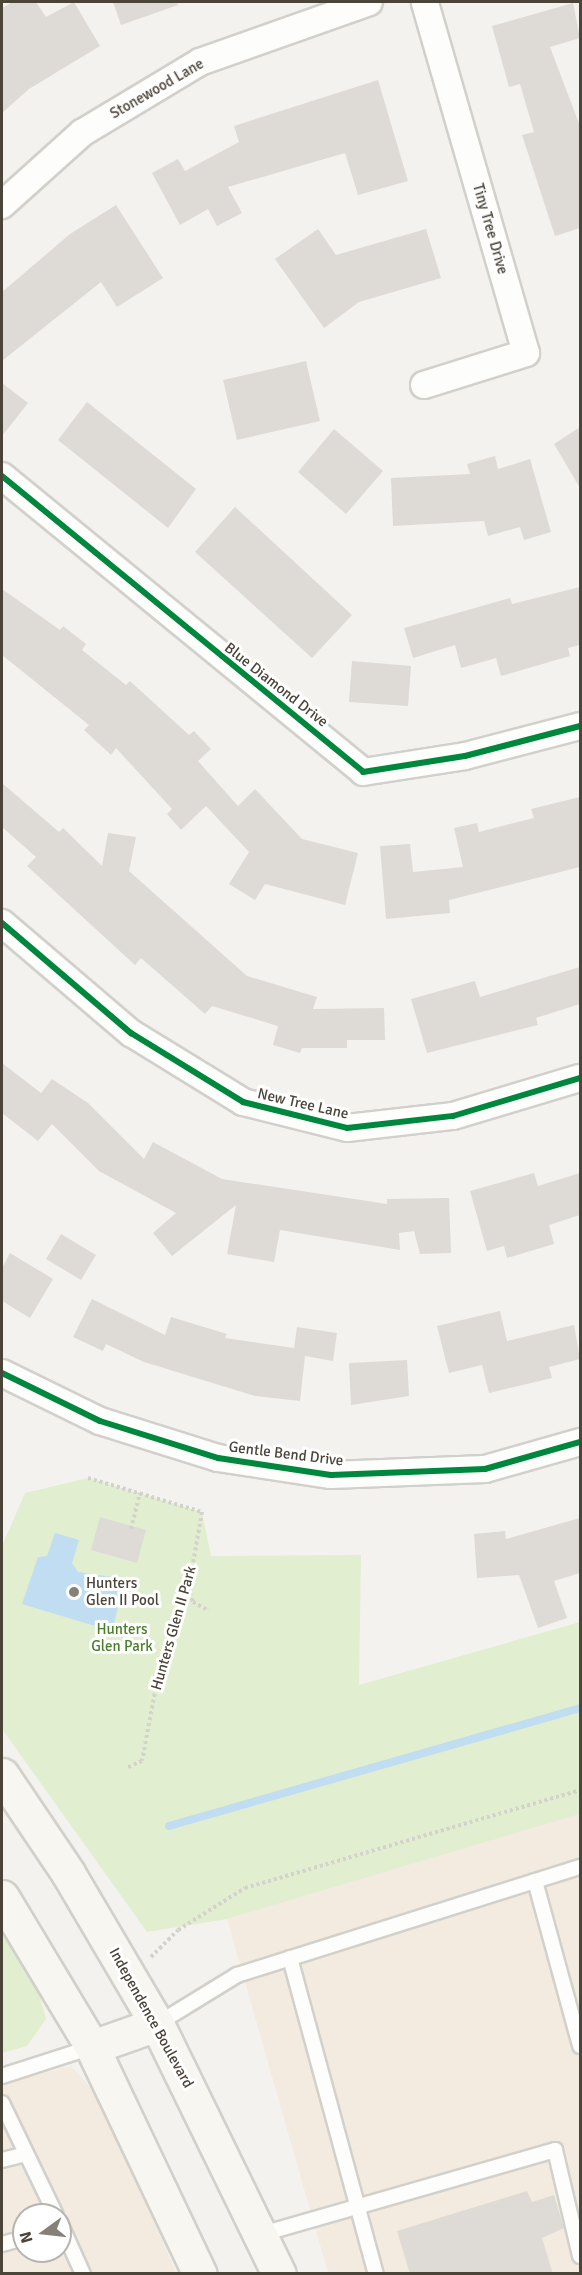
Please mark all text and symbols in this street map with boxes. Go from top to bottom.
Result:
street label: Stonewood Lane [107,55,207,123]
street label: Tiny Tree Drive [468,182,512,276]
street label: Blue Diamond Drive [221,639,331,731]
street label: New Tree Lane [256,1085,350,1123]
street label: Gentle Bend Drive [228,1438,344,1470]
street label: Hunters Glen II Park [148,1564,200,1692]
place label: Hunters Glen II Pool [86,1574,159,1609]
marker: Hunters Glen II Pool [67,1585,81,1599]
park label: Hunters Glen Park [91,1620,153,1655]
street label: Independence Boulevard [105,1945,197,2091]
north arrow [12,2203,72,2263]
text: N [15,2229,38,2245]

